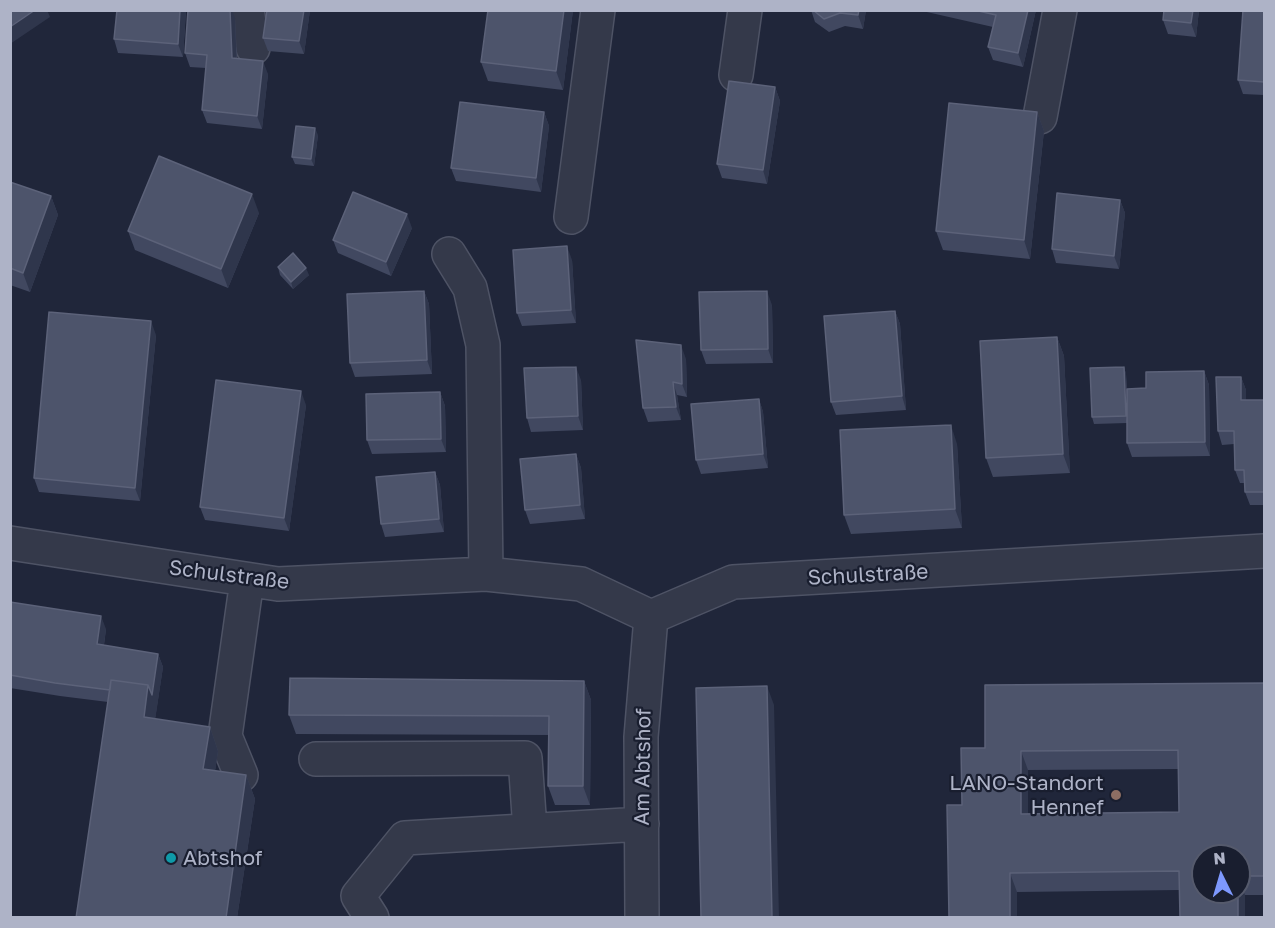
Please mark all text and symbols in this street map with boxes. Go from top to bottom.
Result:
street label: Schulstraße [167,555,291,595]
street label: Schulstraße [807,559,929,591]
street label: Am Abtshof [629,708,657,826]
place label: LANO-Standort Hennef [949,770,1104,820]
marker: LANO-Standort Hennef [1109,788,1123,802]
north arrow [1191,844,1251,904]
place label: Abtshof [183,845,262,871]
text: N [1213,848,1227,869]
marker: Abtshof [164,851,178,865]

